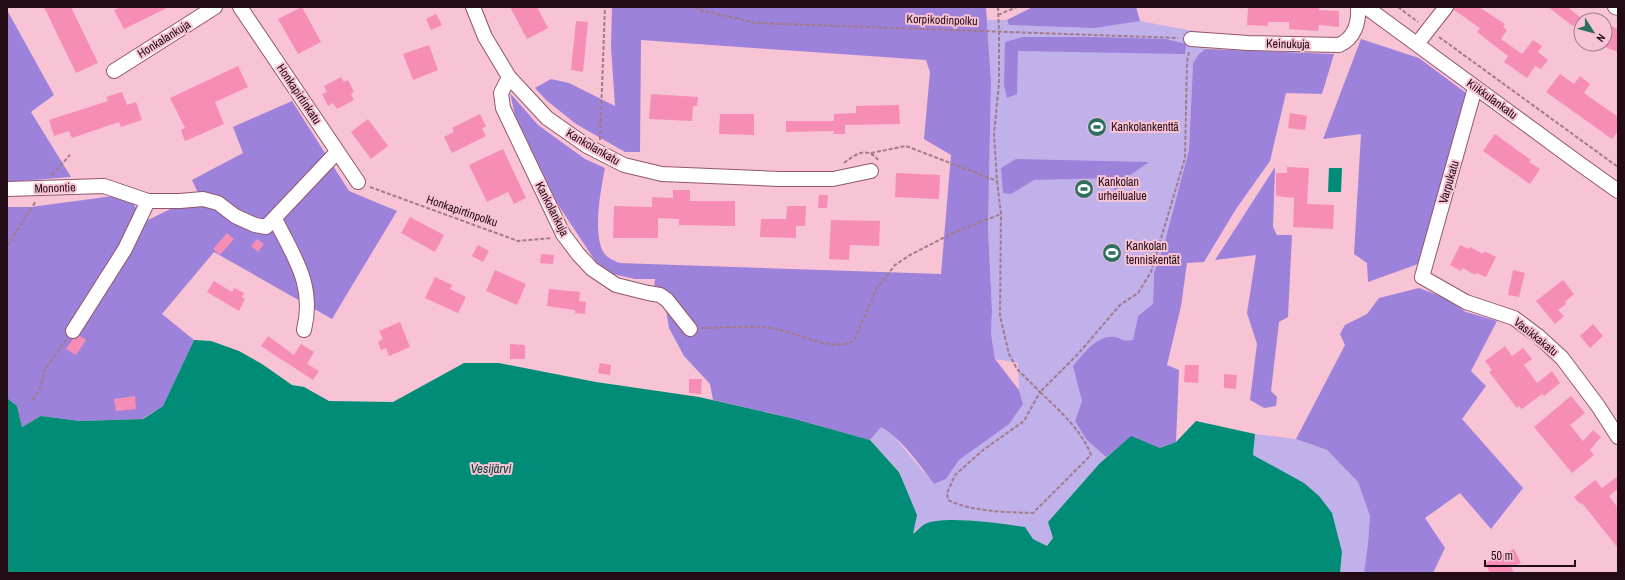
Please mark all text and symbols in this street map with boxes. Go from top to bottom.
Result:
street label: Korpikodinpolku [906,11,978,29]
north arrow [1573,12,1613,52]
street label: Honkalankuja [134,16,194,62]
text: N [1594,31,1609,45]
street label: Keinukuja [1266,36,1311,52]
street label: Honkapirtinkatu [273,61,325,127]
street label: Kiikkulankatu [1463,75,1521,123]
sports icon: Kankolankenttä [1086,116,1108,138]
place label: Kankolankenttä [1111,119,1179,135]
street label: Kankolankatu [563,125,623,169]
street label: Varpukatu [1435,159,1463,205]
place label: Kankolan urheilualue [1098,174,1147,204]
sports icon: Kankolan urheilualue [1073,178,1095,200]
street label: Monontie [34,179,76,197]
street label: Kankolankuja [531,179,573,239]
street label: Honkapirtinpolku [424,191,500,231]
place label: Kankolan tenniskentät [1126,238,1180,268]
sports icon: Kankolan tenniskentät [1101,242,1123,264]
street label: Vasikkakatu [1510,314,1562,360]
water label: Vesijärvi [471,460,511,477]
scale bar [1485,542,1575,568]
text: 50 m [1491,548,1513,564]

